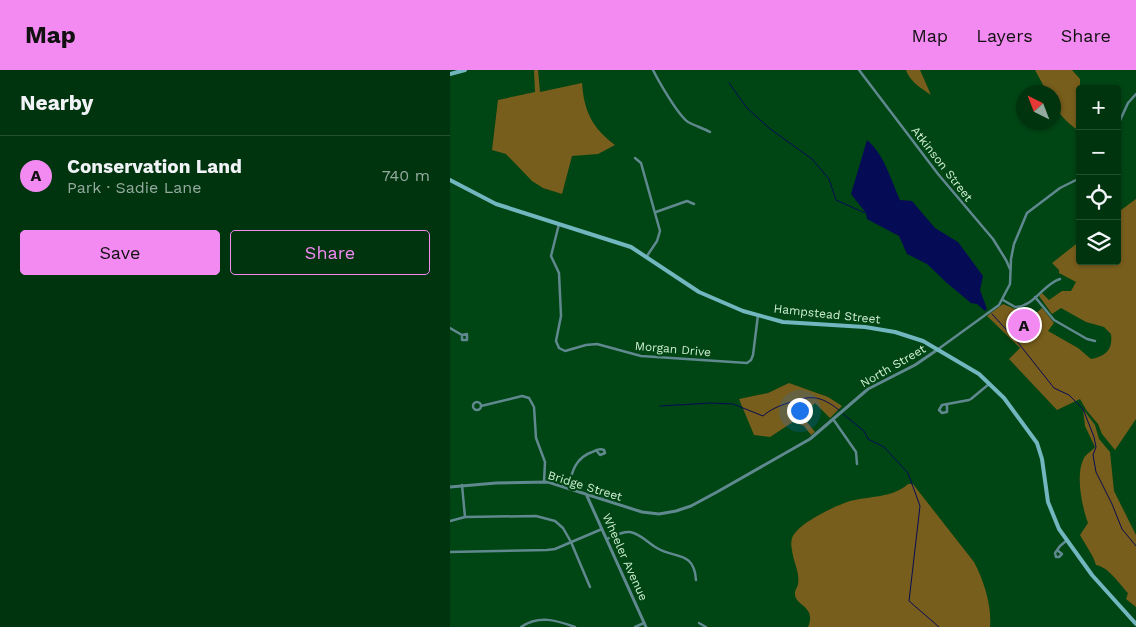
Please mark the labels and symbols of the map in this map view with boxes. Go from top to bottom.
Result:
north arrow [1016,85,1061,130]
street label: Atkinson Street [908,124,976,204]
street label: Hampstead Street [773,301,881,327]
pin: A [1008,306,1040,344]
street label: Morgan Drive [634,339,712,359]
street label: North Street [858,342,928,390]
your location [787,398,813,424]
street label: Bridge Street [546,468,624,504]
street label: Wheeler Avenue [599,511,651,603]

